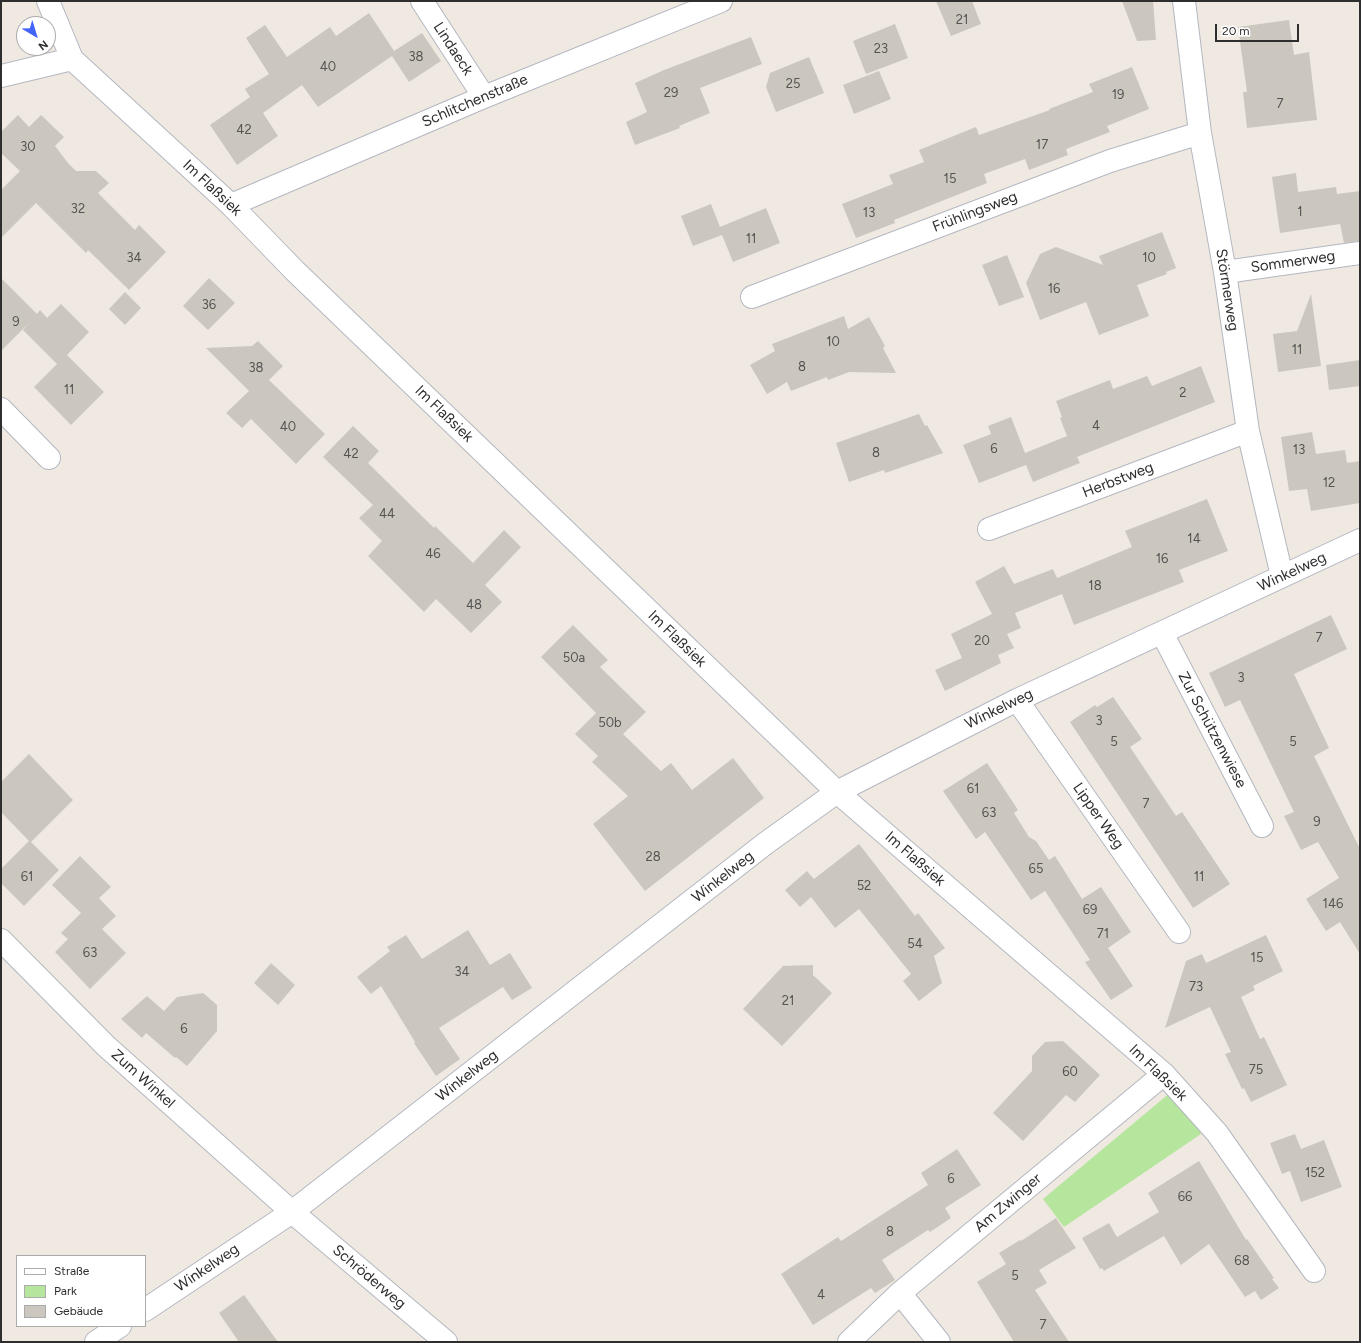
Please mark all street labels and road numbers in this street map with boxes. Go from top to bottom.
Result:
street label: Lindaeck [429,19,477,79]
street label: Schlitchenstraße [419,71,531,131]
street label: Im Flaßsiek [179,156,245,220]
street label: Frühlingsweg [930,188,1020,236]
street label: Störmerweg [1212,247,1242,333]
street label: Sommerweg [1250,247,1336,277]
street label: Im Flaßsiek [411,382,477,446]
street label: Herbstweg [1080,458,1156,502]
street label: Winkelweg [1255,548,1329,596]
street label: Im Flaßsiek [644,607,710,671]
street label: Zur Schützenwiese [1174,669,1250,791]
street label: Winkelweg [962,685,1036,733]
street label: Lipper Weg [1069,779,1127,853]
street label: Im Flaßsiek [881,828,949,890]
street label: Winkelweg [689,847,757,907]
street label: Im Flaßsiek [1125,1041,1191,1105]
street label: Zum Winkel [108,1046,178,1112]
street label: Winkelweg [433,1046,501,1106]
street label: Am Zwinger [971,1170,1045,1236]
street label: Winkelweg [172,1240,242,1296]
street label: Schröderweg [329,1241,409,1313]

